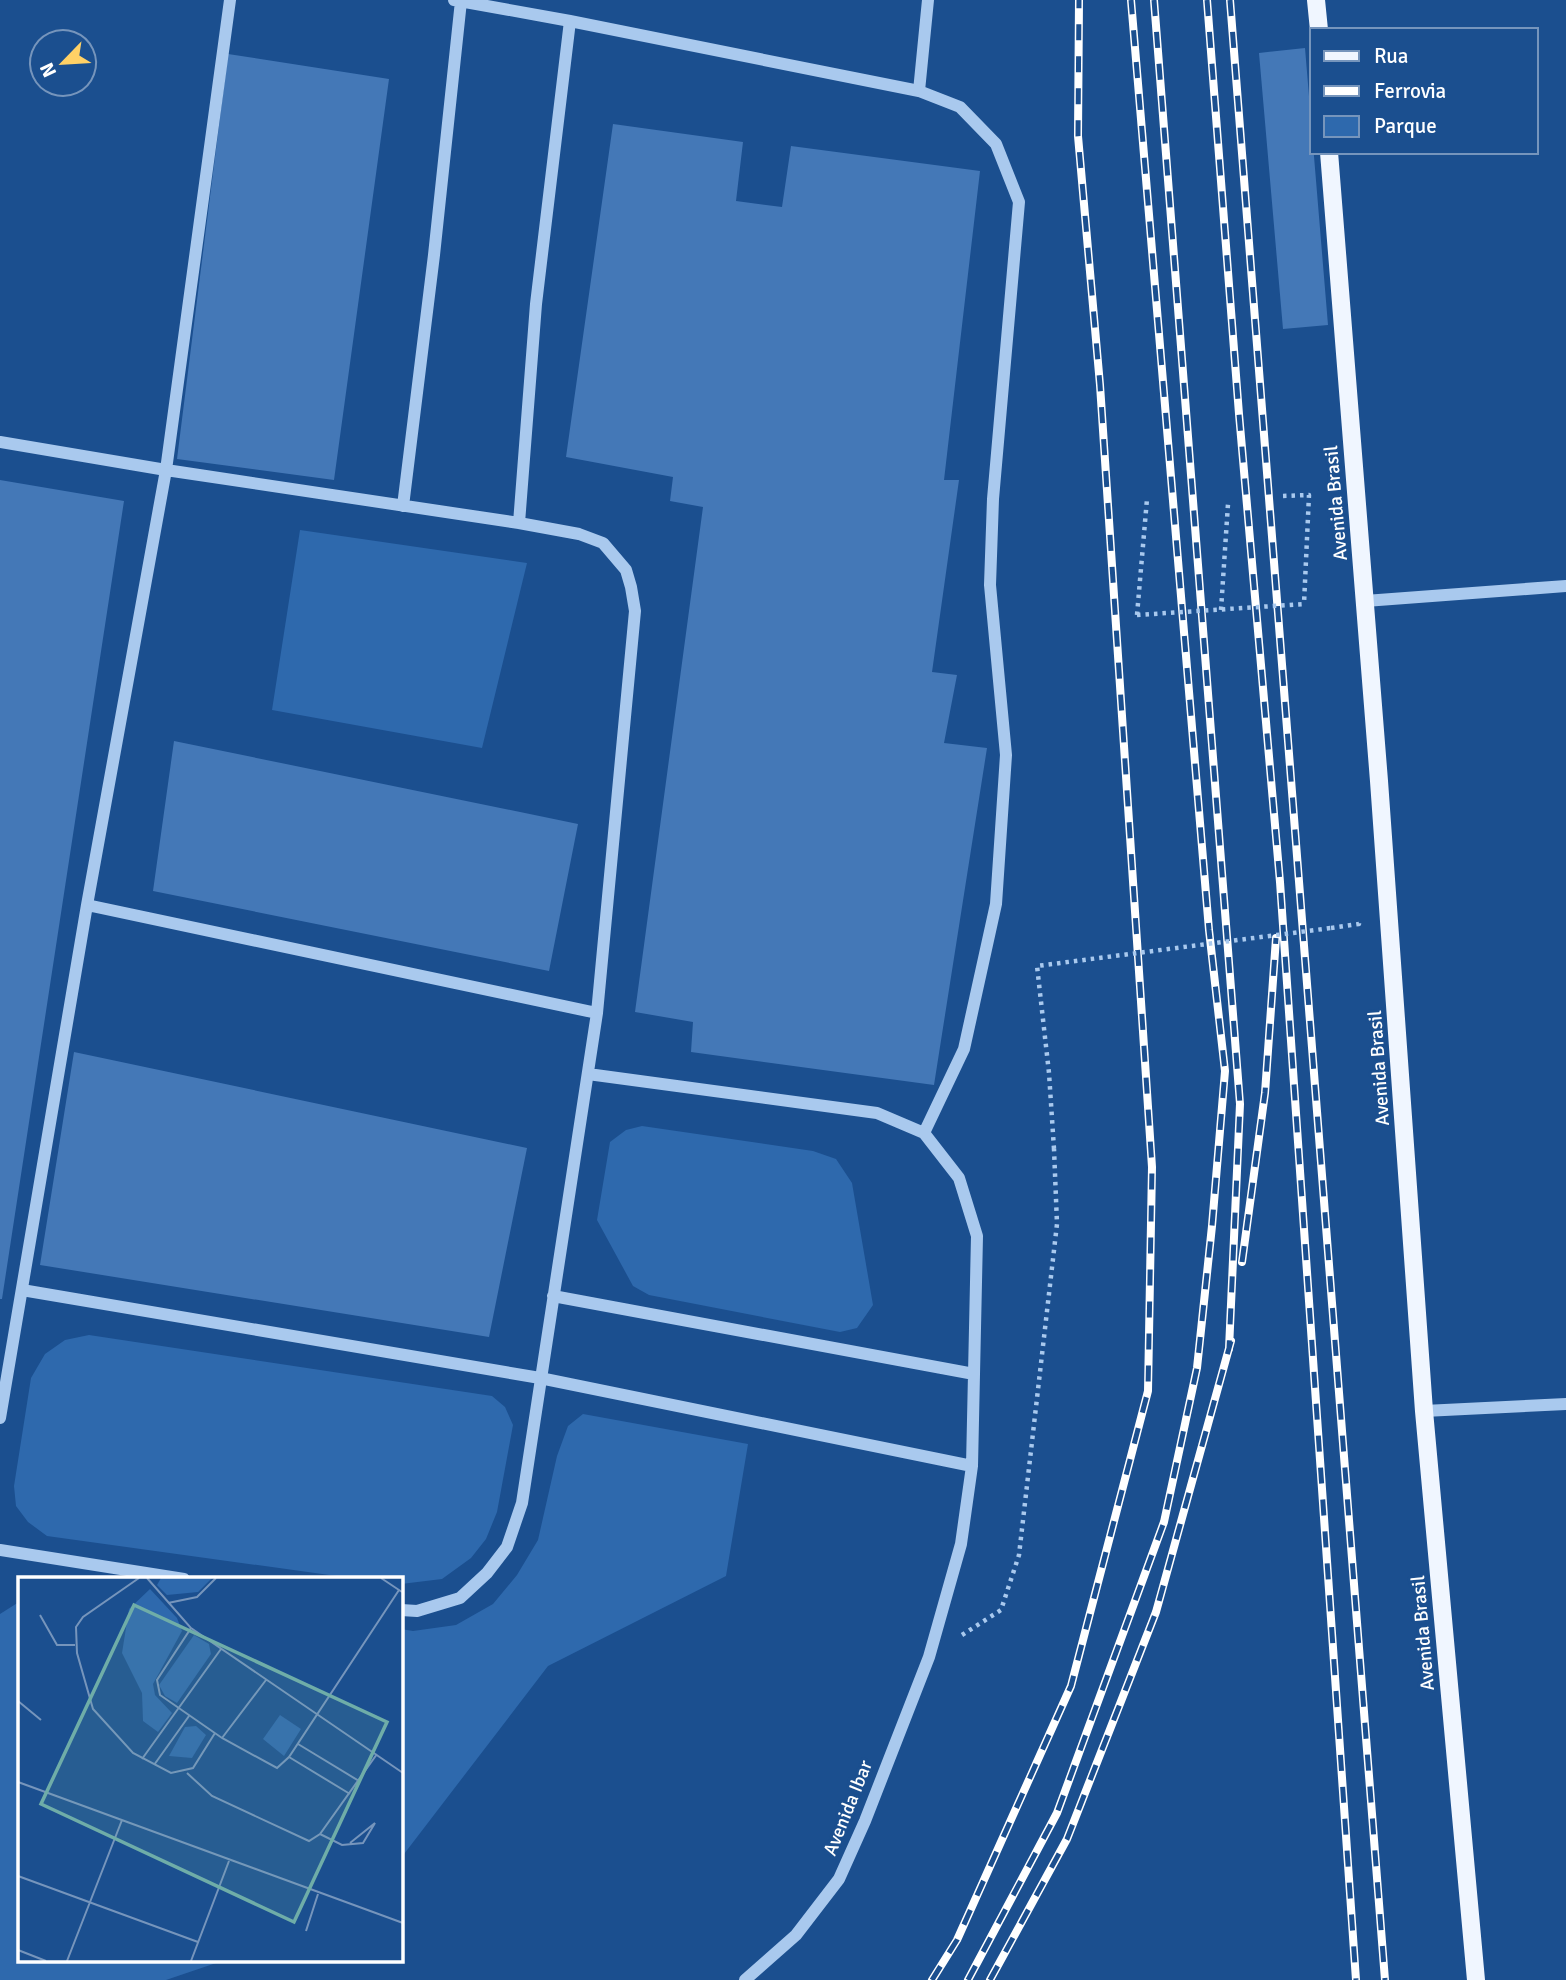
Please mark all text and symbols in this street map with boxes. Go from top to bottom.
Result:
north arrow [28,28,98,98]
legend [1310,28,1538,154]
text: Rua [1374,43,1408,69]
text: N [35,59,62,81]
text: Ferrovia [1374,78,1446,104]
text: Parque [1374,113,1437,139]
street label: Avenida Brasil [1319,444,1353,562]
street label: Avenida Brasil [1363,1010,1395,1126]
street label: Avenida Brasil [1406,1574,1440,1692]
inset map [18,1577,402,1962]
street label: Avenida Ibar [818,1757,878,1859]

